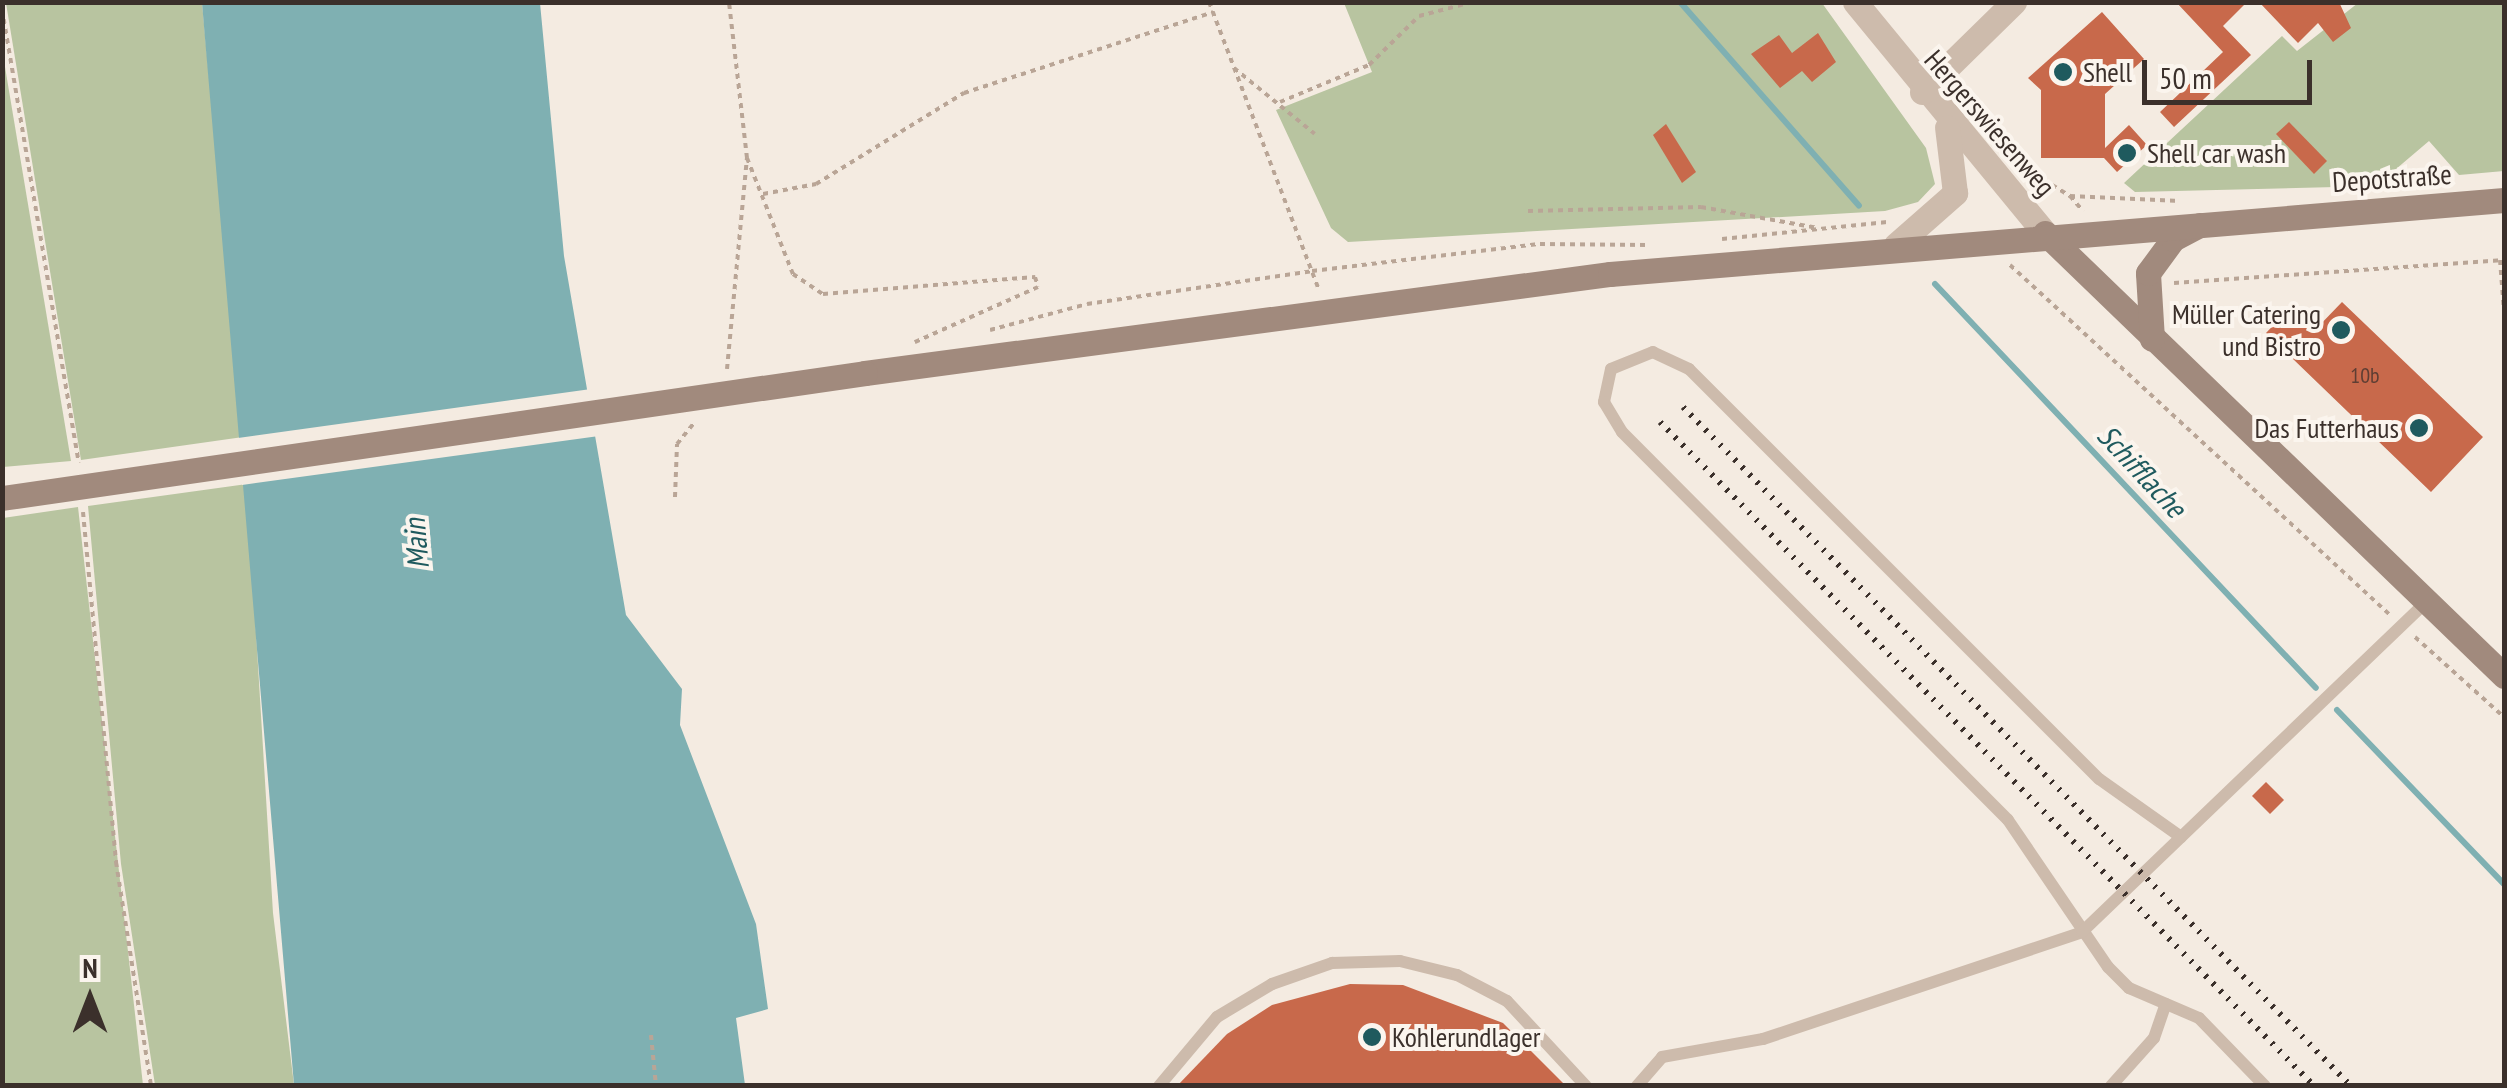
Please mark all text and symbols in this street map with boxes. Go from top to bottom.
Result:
scale bar [2147,40,2317,102]
street label: Hergerswiesenweg [1918,43,2062,203]
place label: Shell [2083,55,2132,89]
text: 50 m [2159,58,2212,97]
marker: Shell [2052,61,2074,83]
place label: Shell car wash [2147,136,2286,170]
marker: Shell car wash [2116,142,2138,164]
street label: Depotstraße [2331,157,2453,199]
place label: Müller Catering und Bistro [2172,297,2321,363]
marker: Müller Catering und Bistro [2330,319,2352,341]
house number: 10b [2350,363,2380,389]
place label: Das Futterhaus [2254,411,2399,445]
water label: Schifflache [2090,417,2194,525]
marker: Das Futterhaus [2408,417,2430,439]
water label: Main [396,517,436,571]
north arrow [40,948,140,1048]
text: N [82,949,98,986]
place label: Kohlerundlager [1392,1020,1541,1054]
marker: Kohlerundlager [1361,1026,1383,1048]

